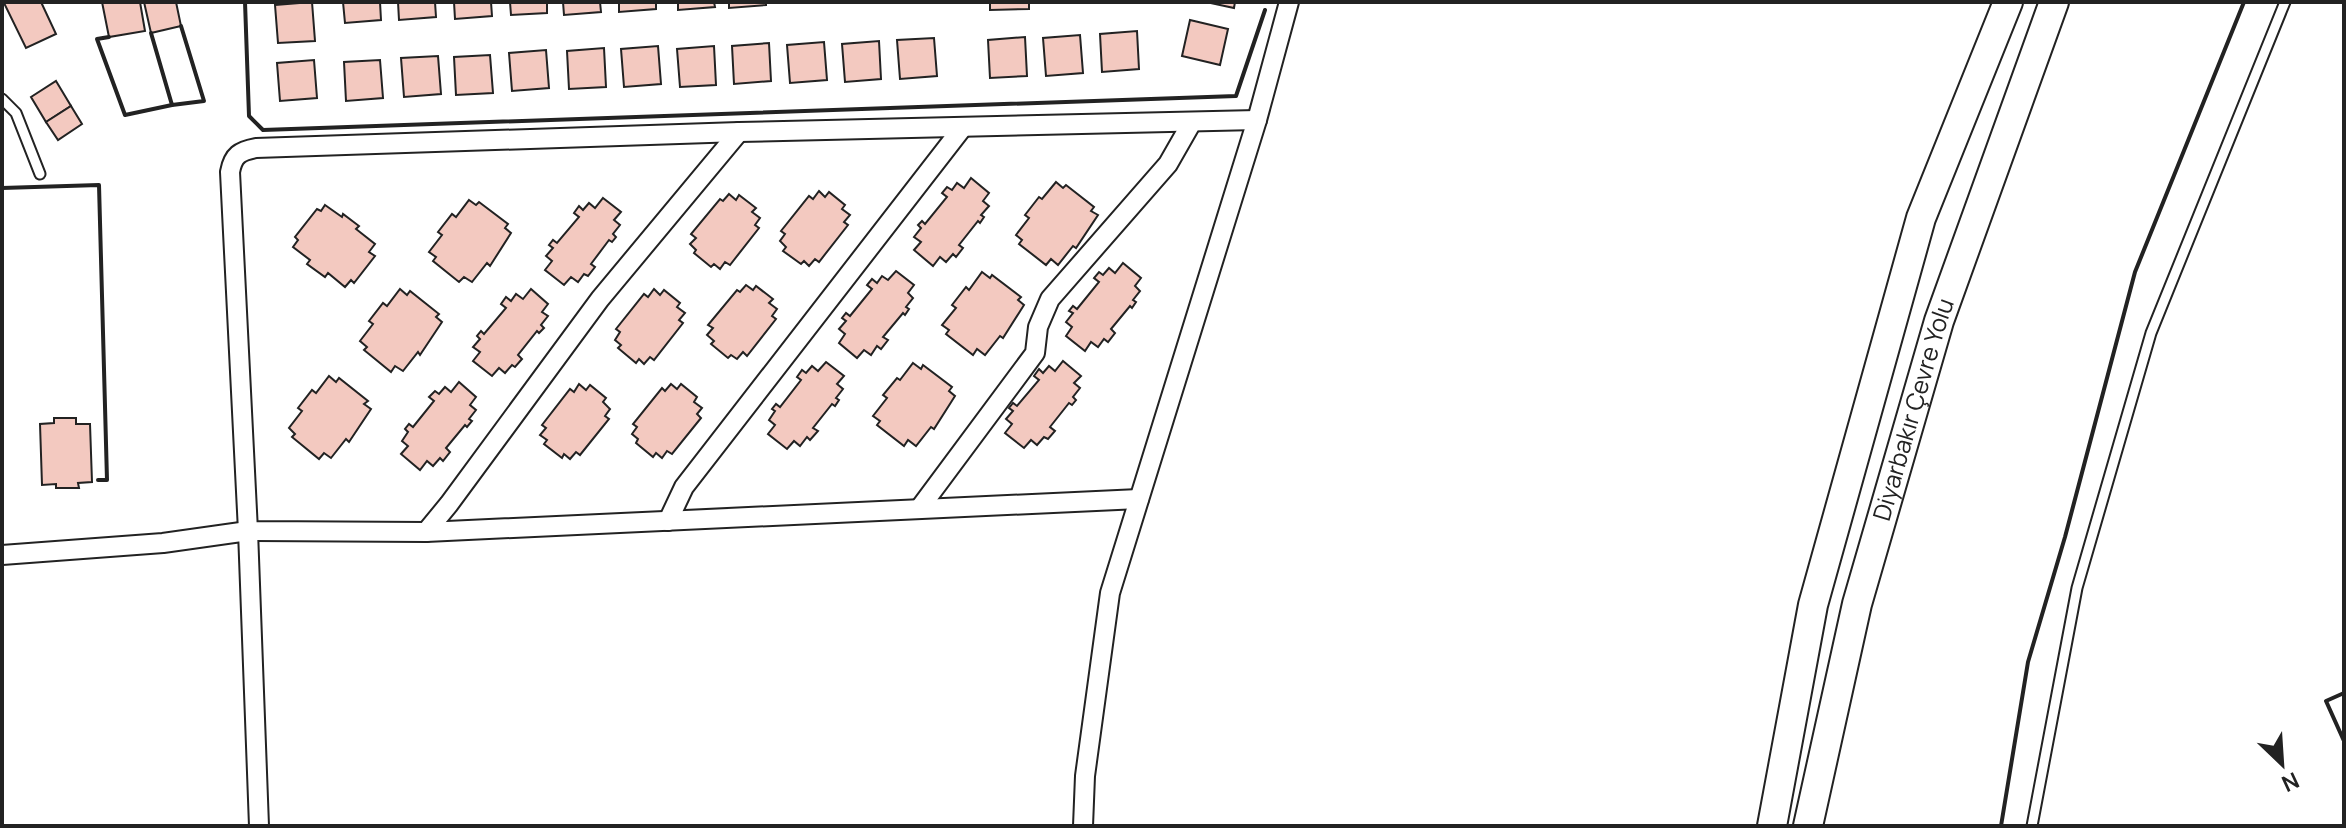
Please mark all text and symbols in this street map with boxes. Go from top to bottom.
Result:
street label: Diyarbakır Çevre Yolu [1864,293,1961,524]
north arrow [2242,724,2322,804]
text: N [2277,765,2304,799]

